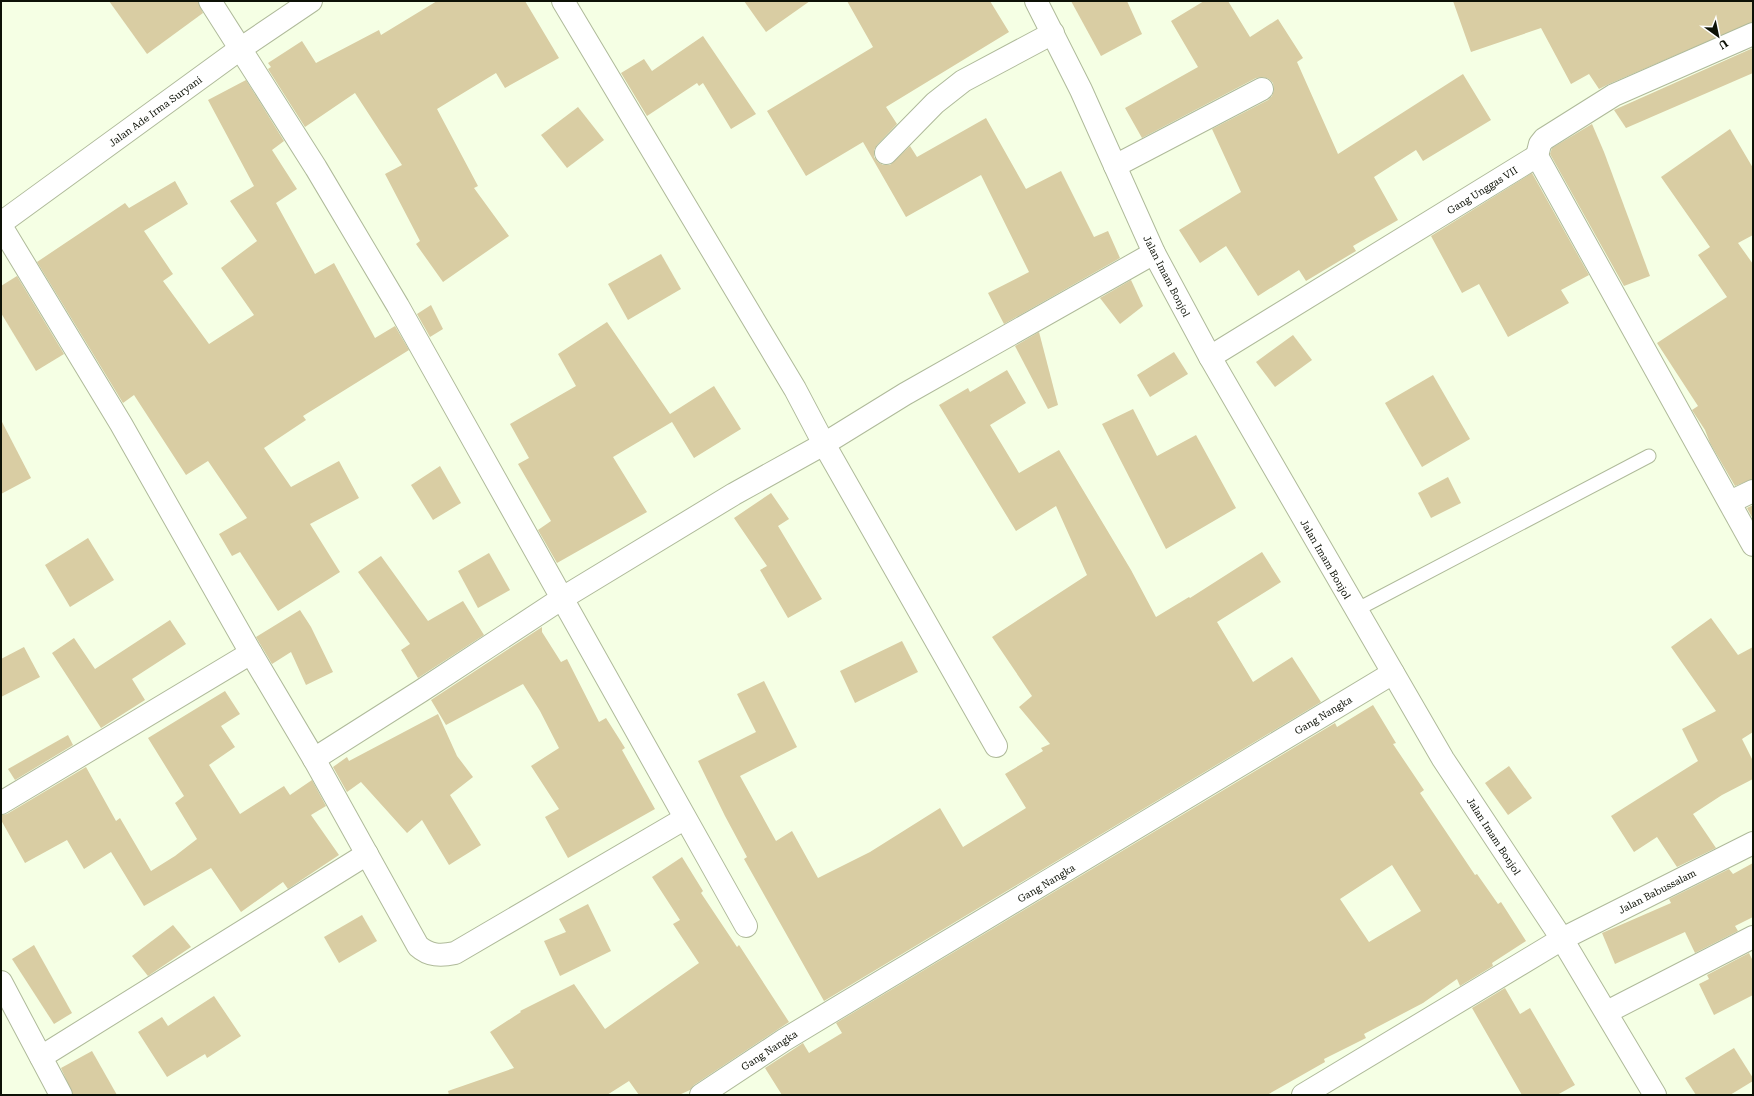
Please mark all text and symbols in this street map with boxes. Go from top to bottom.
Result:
north arrow [1698,16,1738,56]
text: U [1716,36,1730,52]
street label: Jalan Ade Irma Suryani [107,74,204,149]
street label: Gang Unggas VII [1445,164,1520,216]
street label: Jalan Imam Bonjol [1141,234,1192,319]
street label: Jalan Imam Bonjol [1298,518,1353,601]
street label: Gang Nangka [1293,694,1354,737]
street label: Jalan Imam Bonjol [1465,796,1523,877]
street label: Gang Nangka [1016,862,1077,905]
street label: Jalan Babussalam [1617,867,1698,916]
street label: Gang Nangka [739,1028,800,1073]

